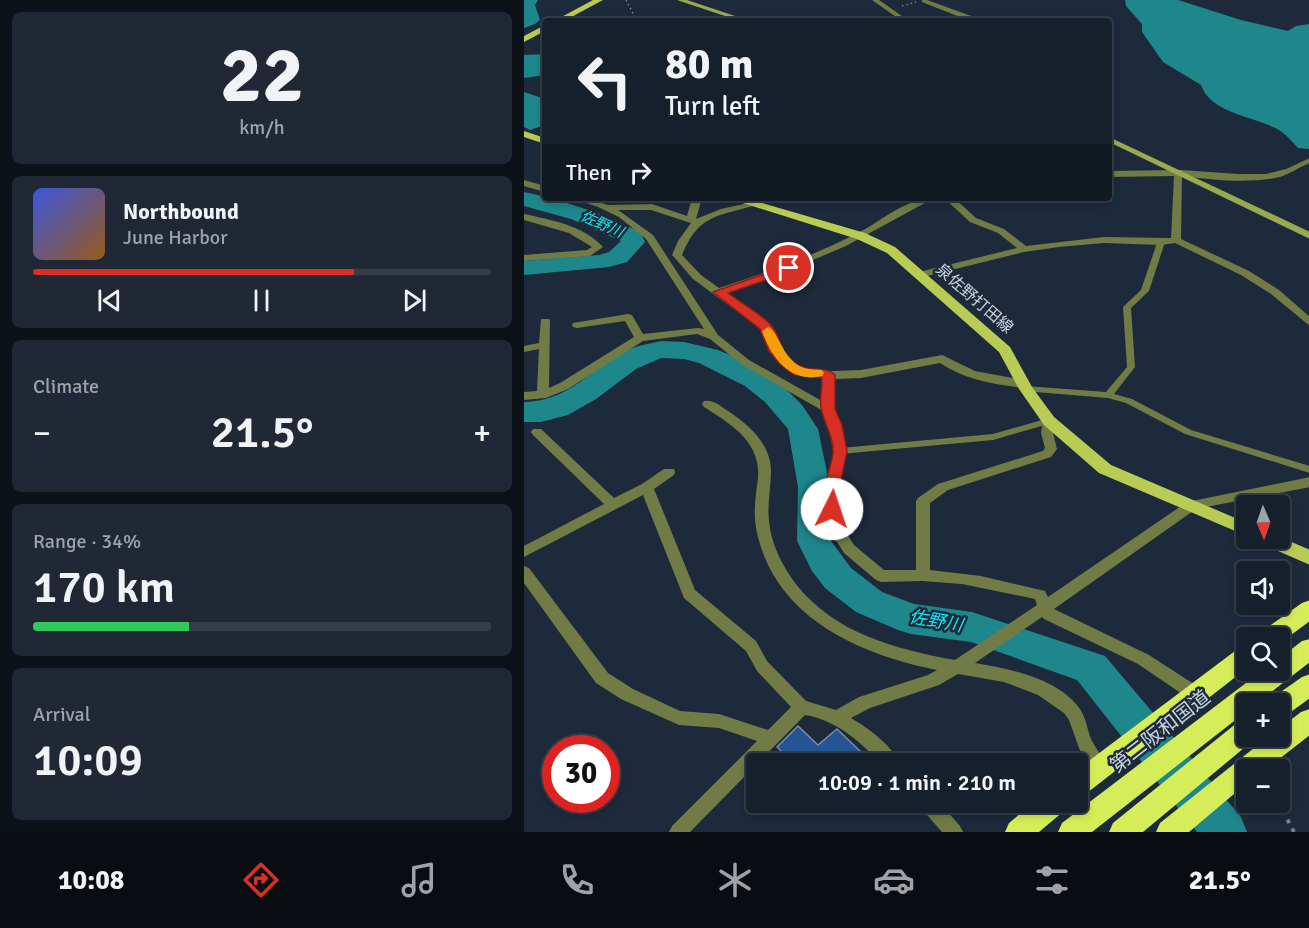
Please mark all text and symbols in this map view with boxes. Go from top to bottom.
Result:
text: 22 [220,28,304,124]
text: 80 m [665,39,754,90]
icon: left [566,42,644,120]
text: Turn left [665,90,760,123]
text: km/h [239,115,285,140]
icon: right [624,156,657,189]
text: Then [566,159,612,186]
text: Northbound [123,198,239,225]
water label: 佐野川 [578,207,628,242]
text: June Harbor [123,225,228,250]
pin [763,242,814,293]
icon: arrive [772,251,805,284]
street label: 泉佐野打田線 [932,260,1017,338]
icon: previous [93,284,126,317]
icon: pause [245,284,278,317]
icon: next [398,284,431,317]
text: Climate [33,374,99,399]
text: 21.5° [211,405,313,460]
text: − [33,413,51,454]
text: + [473,413,491,454]
position arrow [800,477,864,541]
north arrow [1236,495,1290,549]
map controls [1236,495,1290,813]
text: Range · 34% [33,529,141,554]
text: 170 km [33,560,175,615]
button: sound [1236,561,1290,615]
water label: 佐野川 [908,605,966,637]
button: search [1236,627,1290,681]
street label: 第二阪和国道 [1105,685,1215,778]
button: + [1236,693,1290,747]
text: Arrival [33,702,91,727]
text: 10:09 [33,733,143,788]
speed limit sign: 30 [542,735,620,813]
button: − [1236,759,1290,813]
text: 10:09 · 1 min · 210 m [818,769,1016,796]
icon: directions [240,859,282,901]
icon: music [398,859,440,901]
icon: phone [556,859,598,901]
icon: climate [714,859,756,901]
icon: car [873,859,915,901]
icon: filters [1031,859,1073,901]
text: 10:08 [58,864,124,897]
text: 21.5° [1189,864,1251,897]

